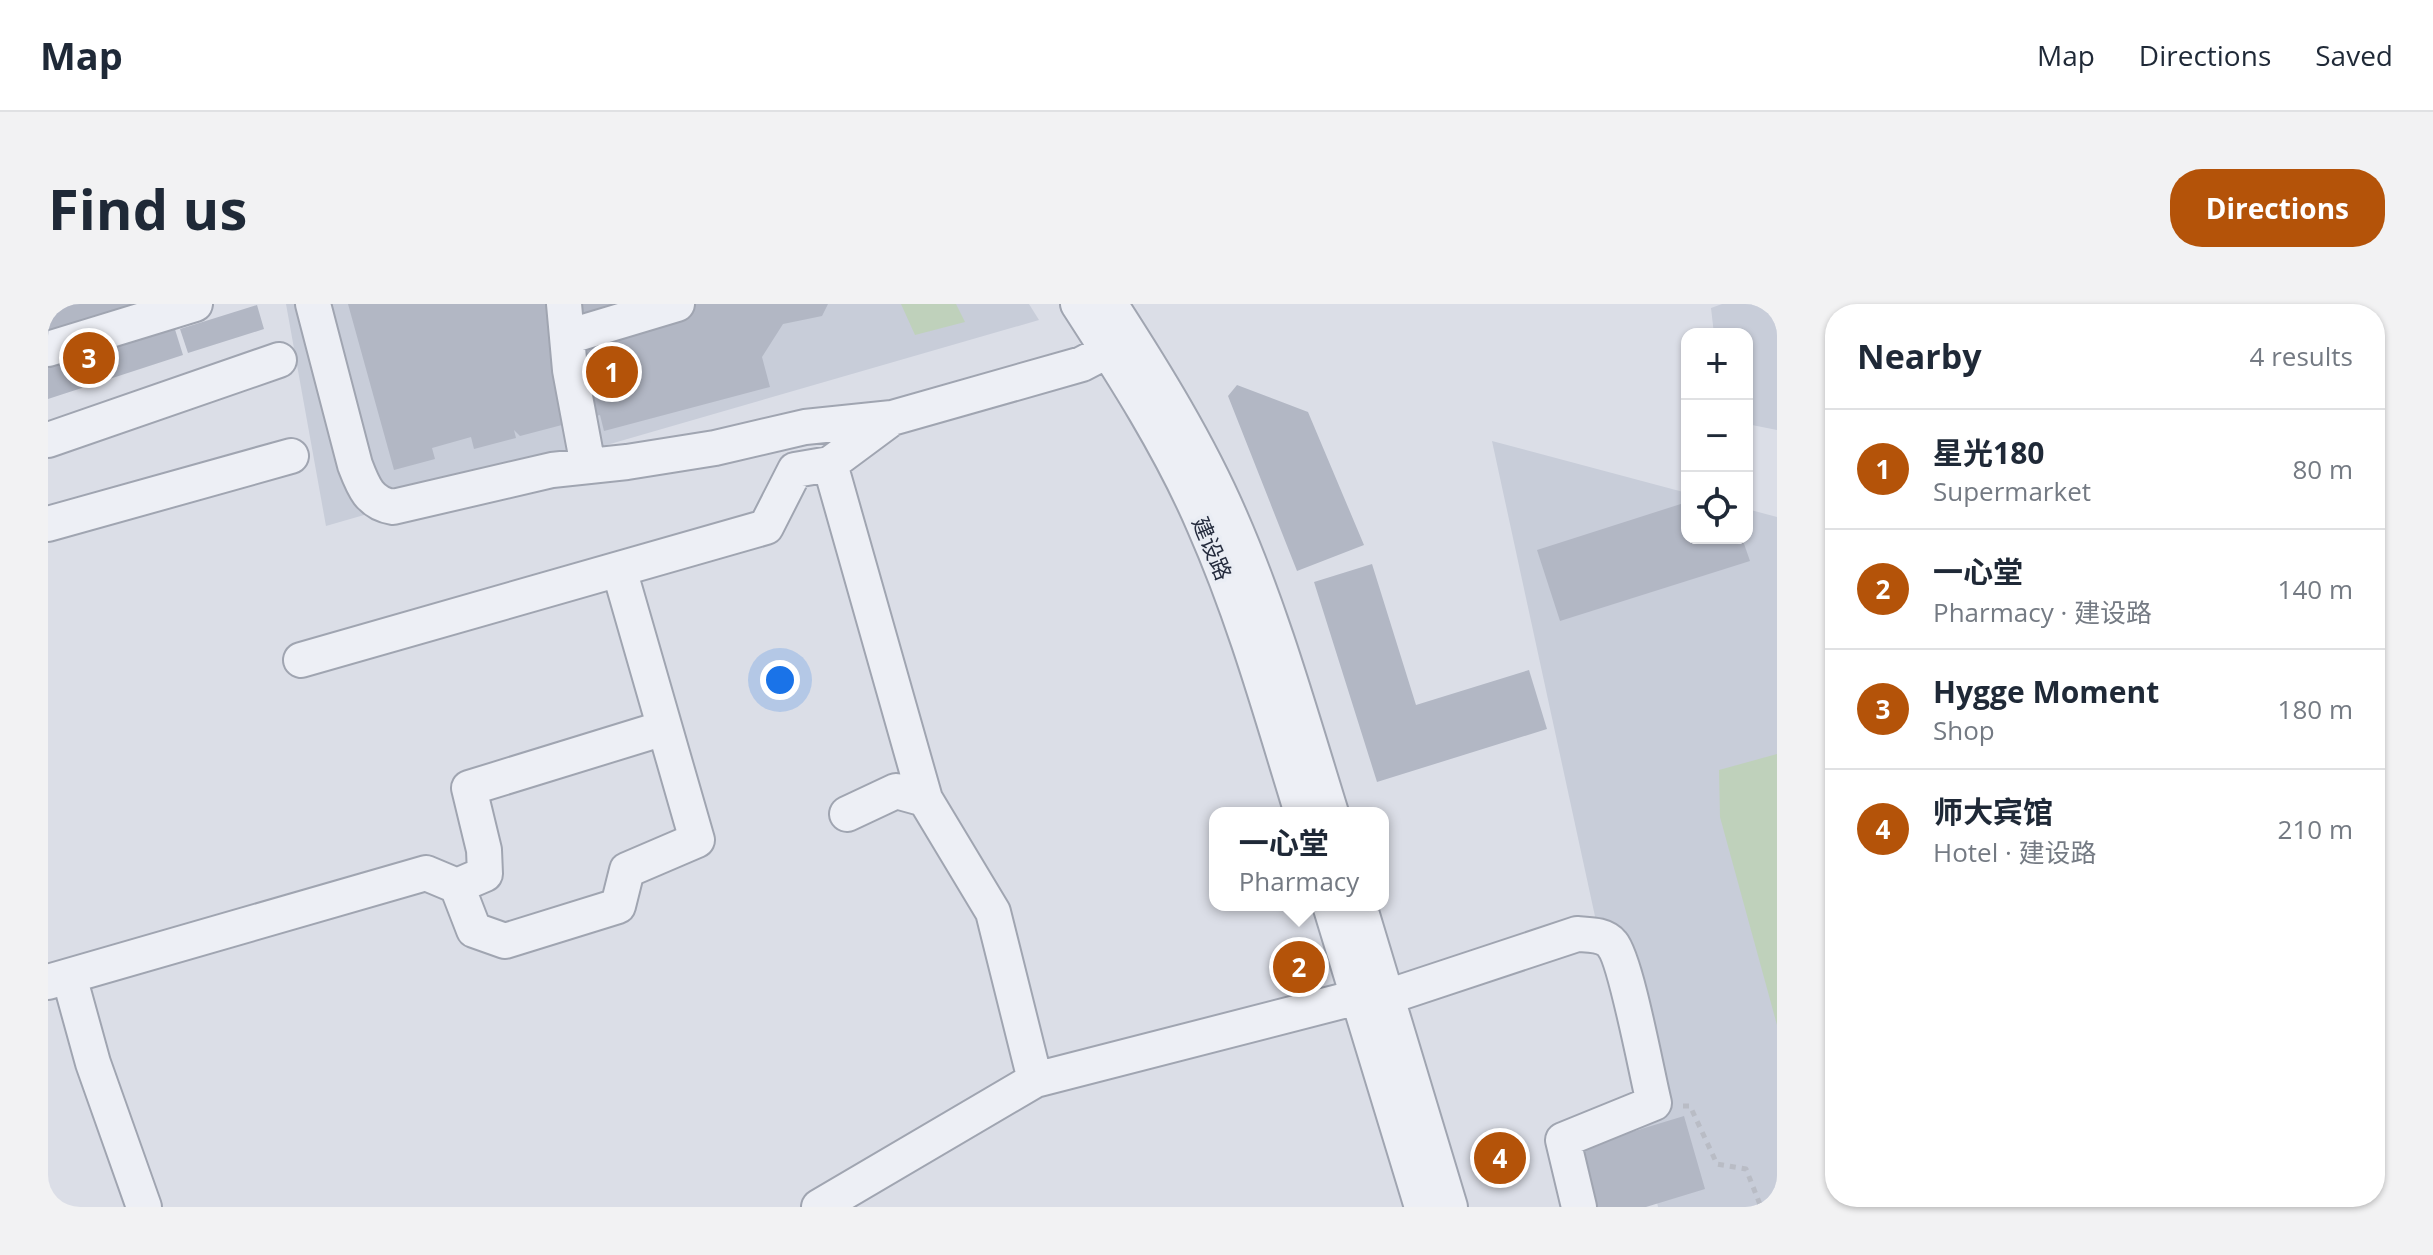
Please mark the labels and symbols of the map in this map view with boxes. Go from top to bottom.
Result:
pin: 3 [63,328,115,388]
pin: 1 [586,342,638,402]
street label: 建设路 [1186,512,1240,584]
your location [760,660,800,700]
pin: 2 [1273,937,1325,997]
pin: 4 [1474,1128,1526,1188]

